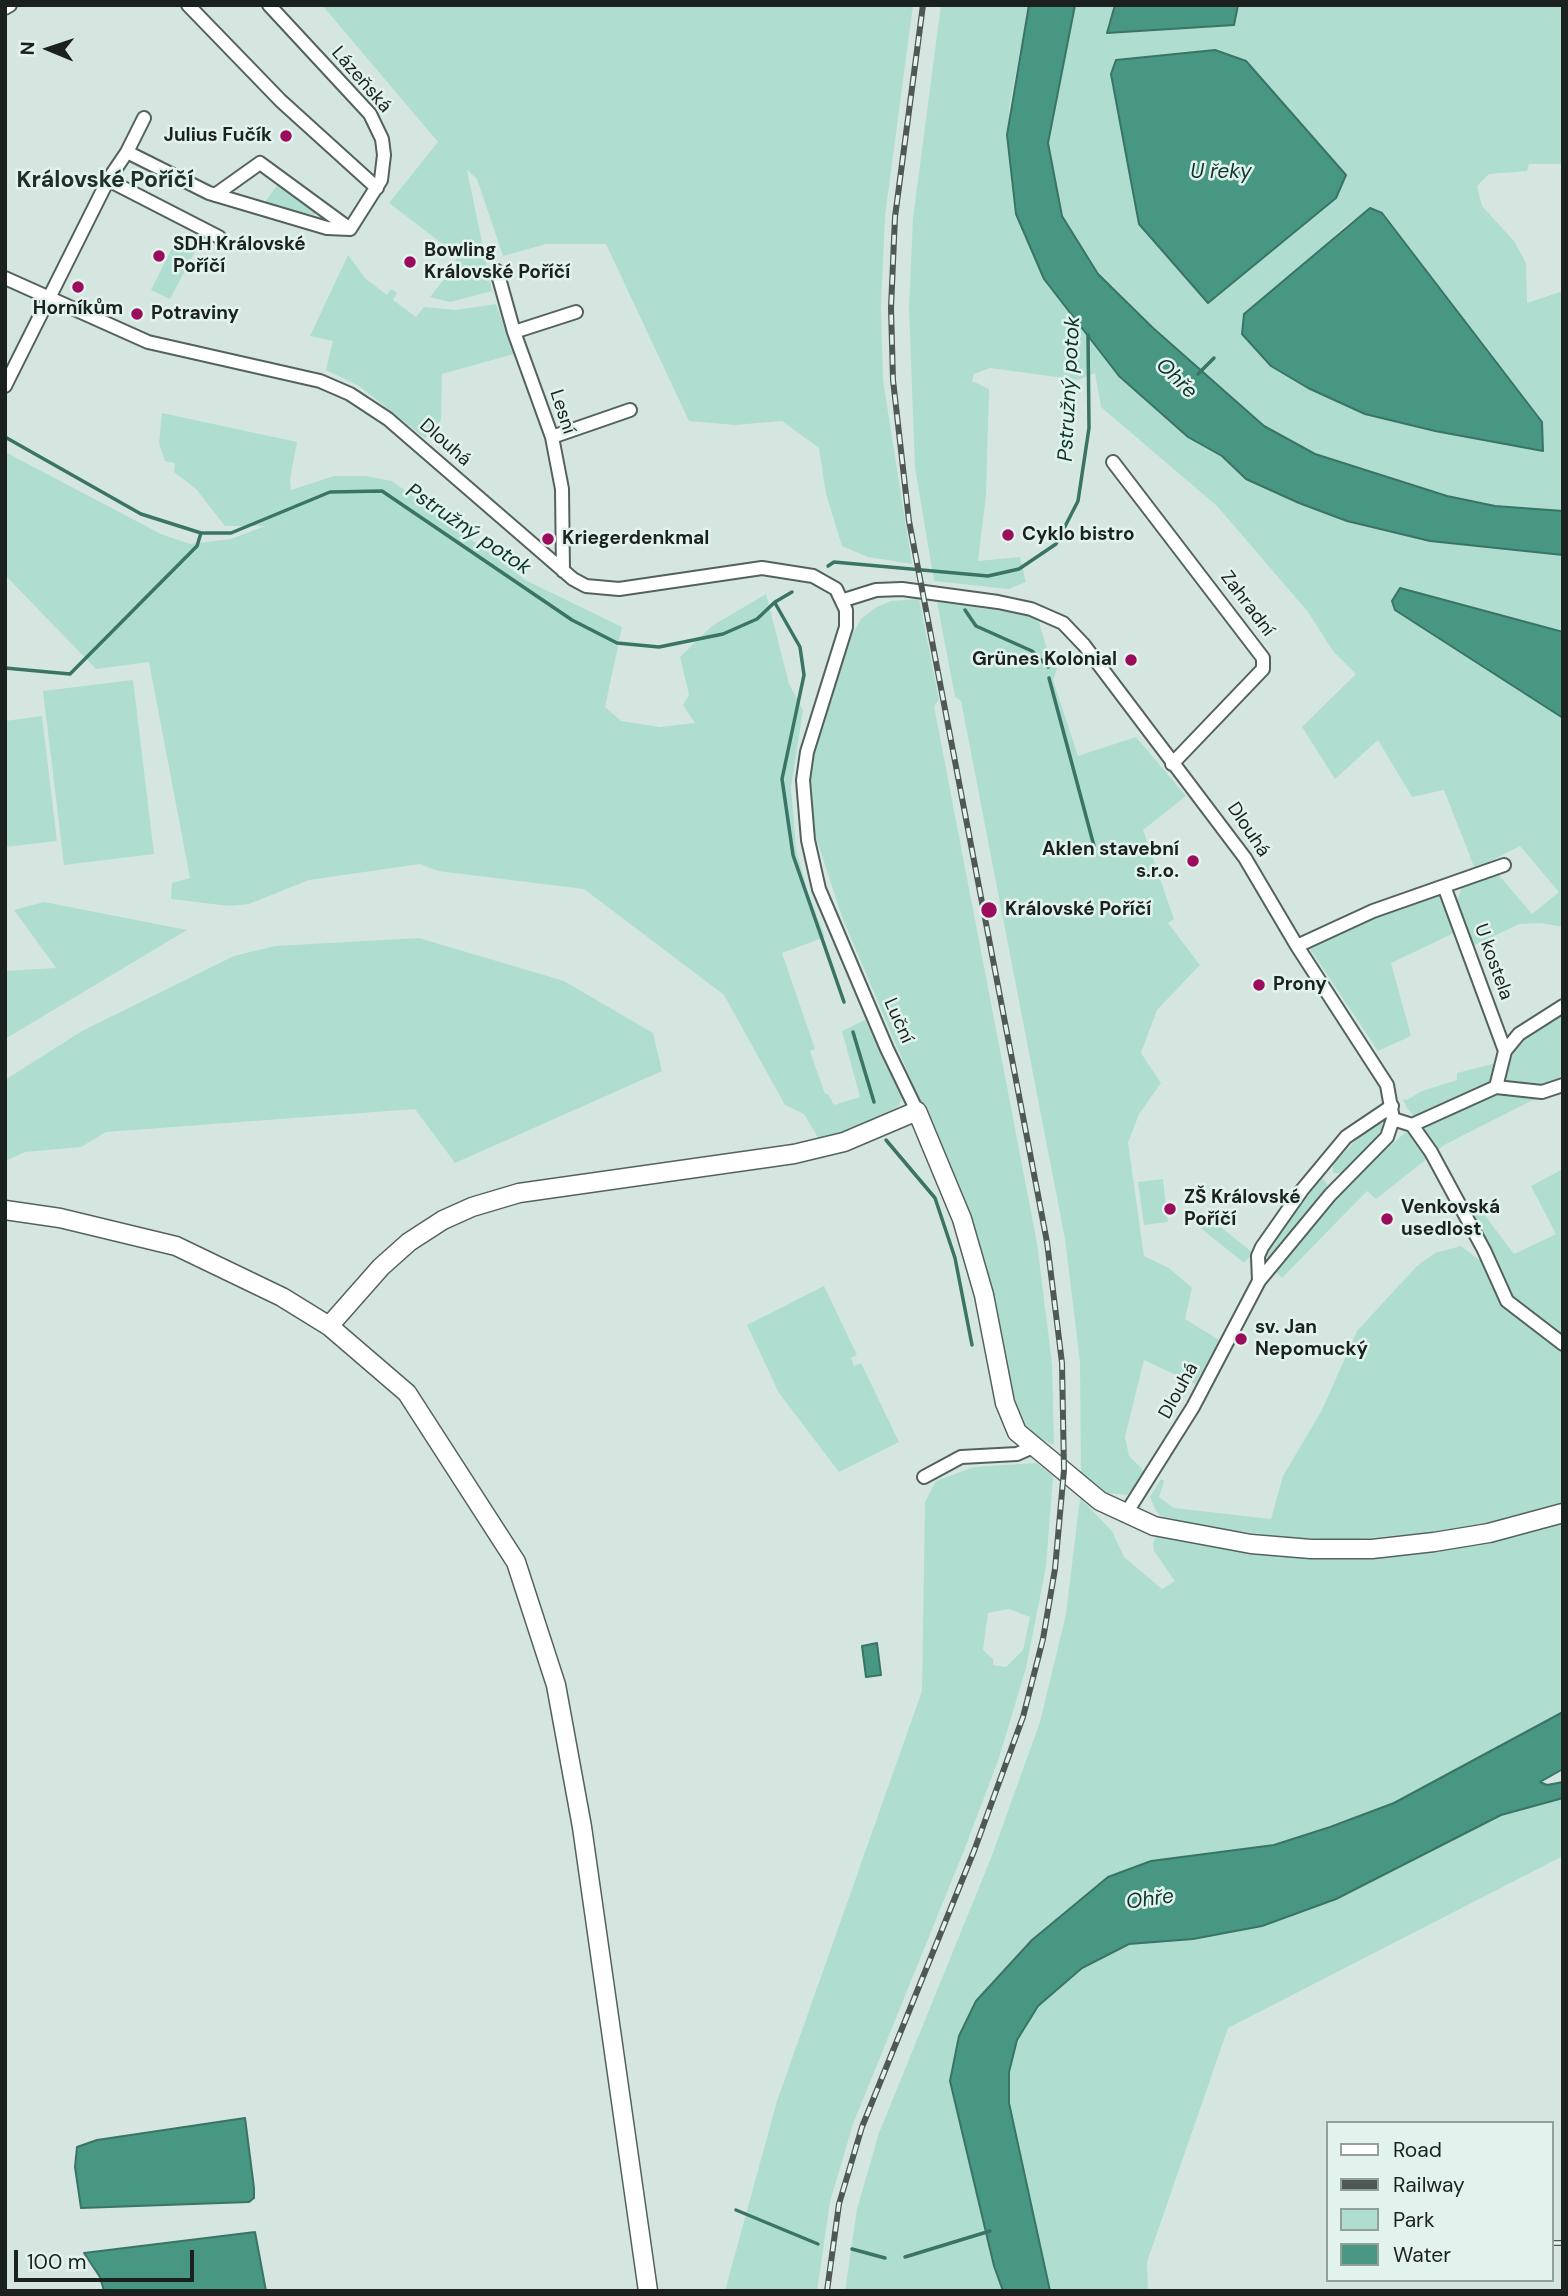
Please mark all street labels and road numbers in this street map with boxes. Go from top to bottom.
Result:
street label: Lázeňská [326,42,396,118]
street label: Lesní [544,387,580,437]
street label: Dlouhá [415,414,475,472]
street label: Zahradní [1215,567,1279,641]
street label: Dlouhá [1222,798,1274,862]
street label: U kostela [1469,921,1517,1003]
street label: Luční [878,995,918,1047]
street label: Dlouhá [1154,1359,1204,1423]

